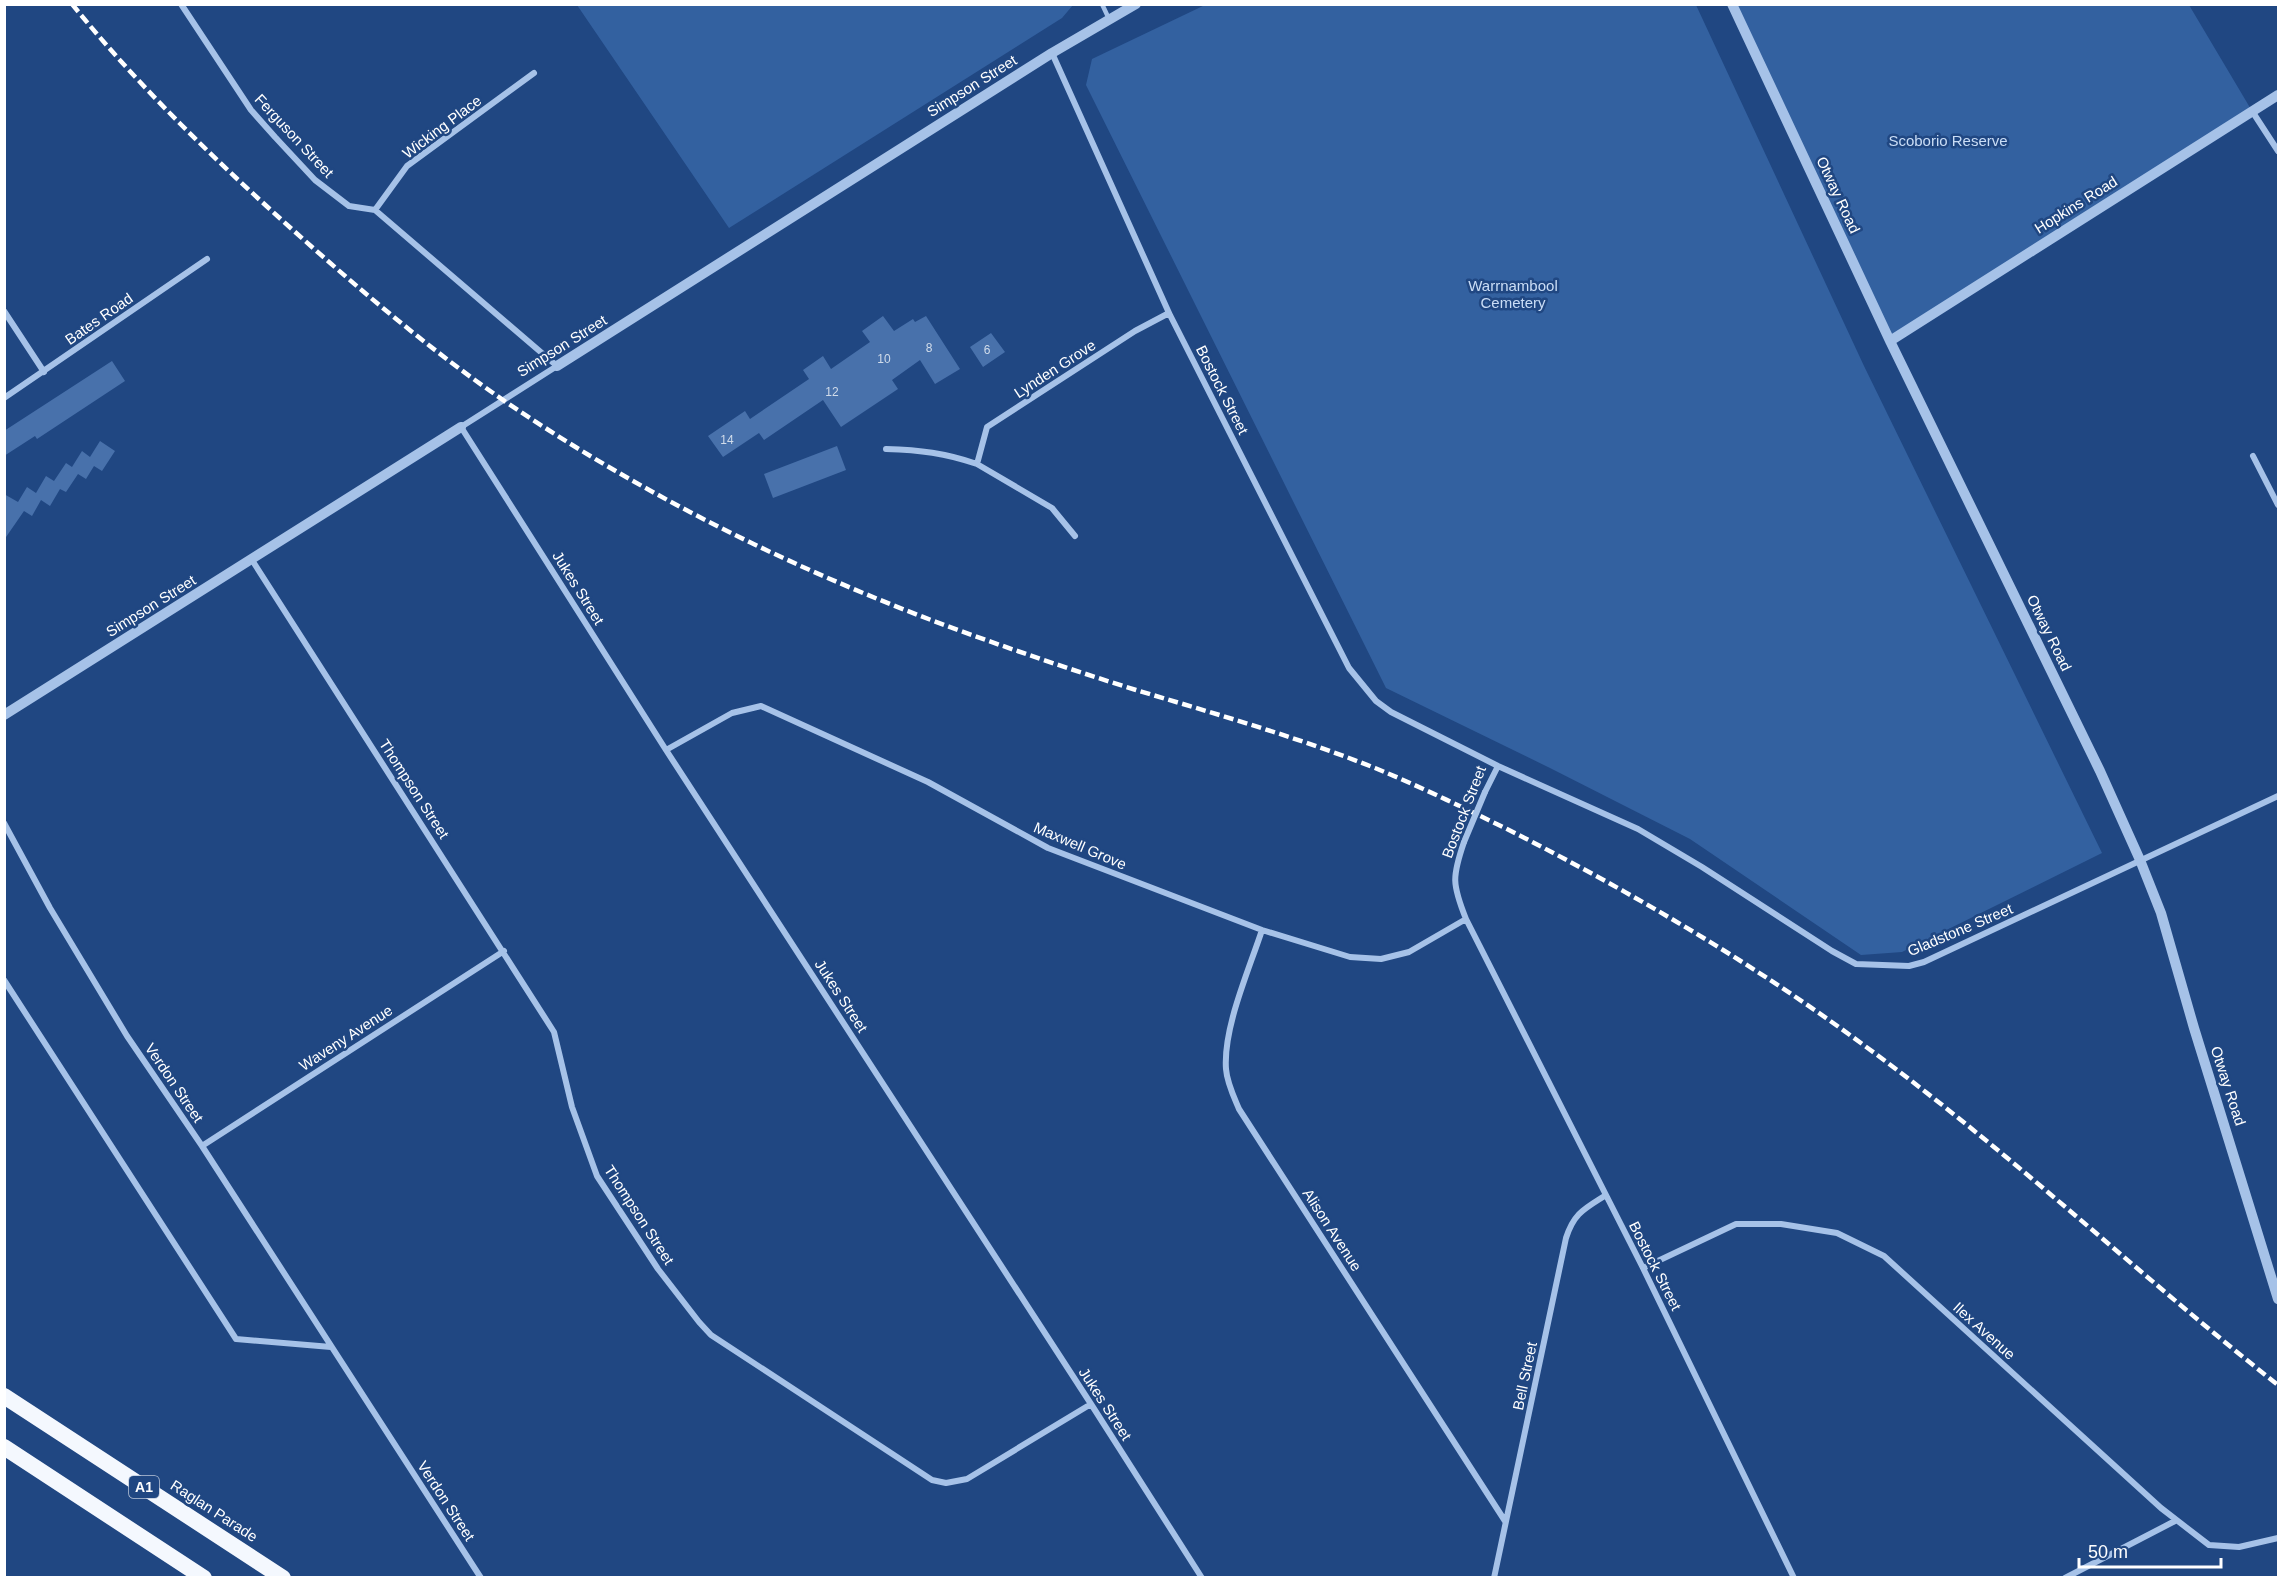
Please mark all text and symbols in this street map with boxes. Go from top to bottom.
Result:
street label: Simpson Street [924,51,1020,120]
street label: Ferguson Street [251,91,338,181]
street label: Wicking Place [399,91,484,162]
park label: Scoborio Reserve [1888,132,2008,149]
street label: Otway Road [1813,154,1864,236]
street label: Hopkins Road [2031,172,2120,237]
park label: Warrnambool Cemetery [1468,277,1558,311]
street label: Bates Road [62,289,136,348]
street label: Simpson Street [514,311,610,380]
street label: Lynden Grove [1011,336,1099,401]
house number: 8 [926,341,933,355]
street label: Bostock Street [1193,342,1253,438]
house number: 6 [984,343,991,357]
house number: 10 [877,352,891,366]
house number: 12 [825,385,839,399]
house number: 14 [720,433,734,447]
street label: Jukes Street [549,548,608,628]
street label: Simpson Street [103,571,199,640]
street label: Otway Road [2024,592,2075,674]
street label: Thompson Street [376,736,453,842]
street label: Bostock Street [1438,762,1489,860]
street label: Maxwell Grove [1031,818,1129,873]
street label: Gladstone Street [1905,899,2016,959]
street label: Jukes Street [812,956,872,1036]
street label: Waveny Avenue [296,1001,395,1074]
street label: Verdon Street [142,1040,208,1126]
street label: Otway Road [2208,1044,2249,1128]
street label: Thompson Street [601,1162,678,1268]
street label: Alison Avenue [1299,1185,1365,1274]
street label: Bostock Street [1626,1218,1686,1314]
street label: Ilex Avenue [1950,1298,2019,1363]
street label: Bell Street [1509,1339,1540,1412]
street label: Jukes Street [1076,1364,1136,1444]
street label: Verdon Street [414,1458,479,1545]
road number: A1 [129,1476,159,1498]
street label: Raglan Parade [168,1476,261,1545]
scale bar [2079,1531,2222,1569]
text: 50 m [2088,1542,2128,1562]

